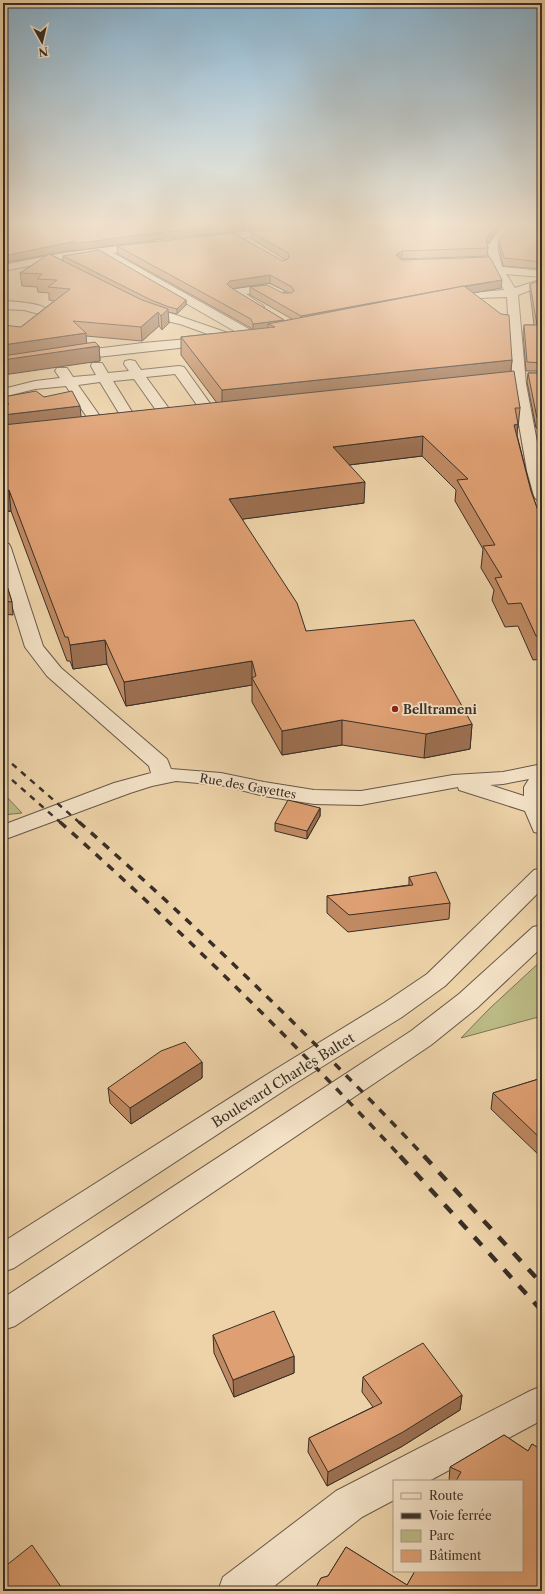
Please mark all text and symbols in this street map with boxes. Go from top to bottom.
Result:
north arrow [22,22,62,62]
text: N [37,44,49,60]
place label: Belltrameni [403,702,477,717]
marker: Belltrameni [390,704,400,714]
street label: Rue des Gayettes [199,770,297,802]
street label: Boulevard Charles Baltet [208,1029,358,1131]
legend [393,1480,523,1572]
text: Route [429,1488,464,1503]
text: Voie ferrée [428,1508,492,1523]
text: Parc [429,1528,454,1543]
text: Bâtiment [429,1548,482,1563]

